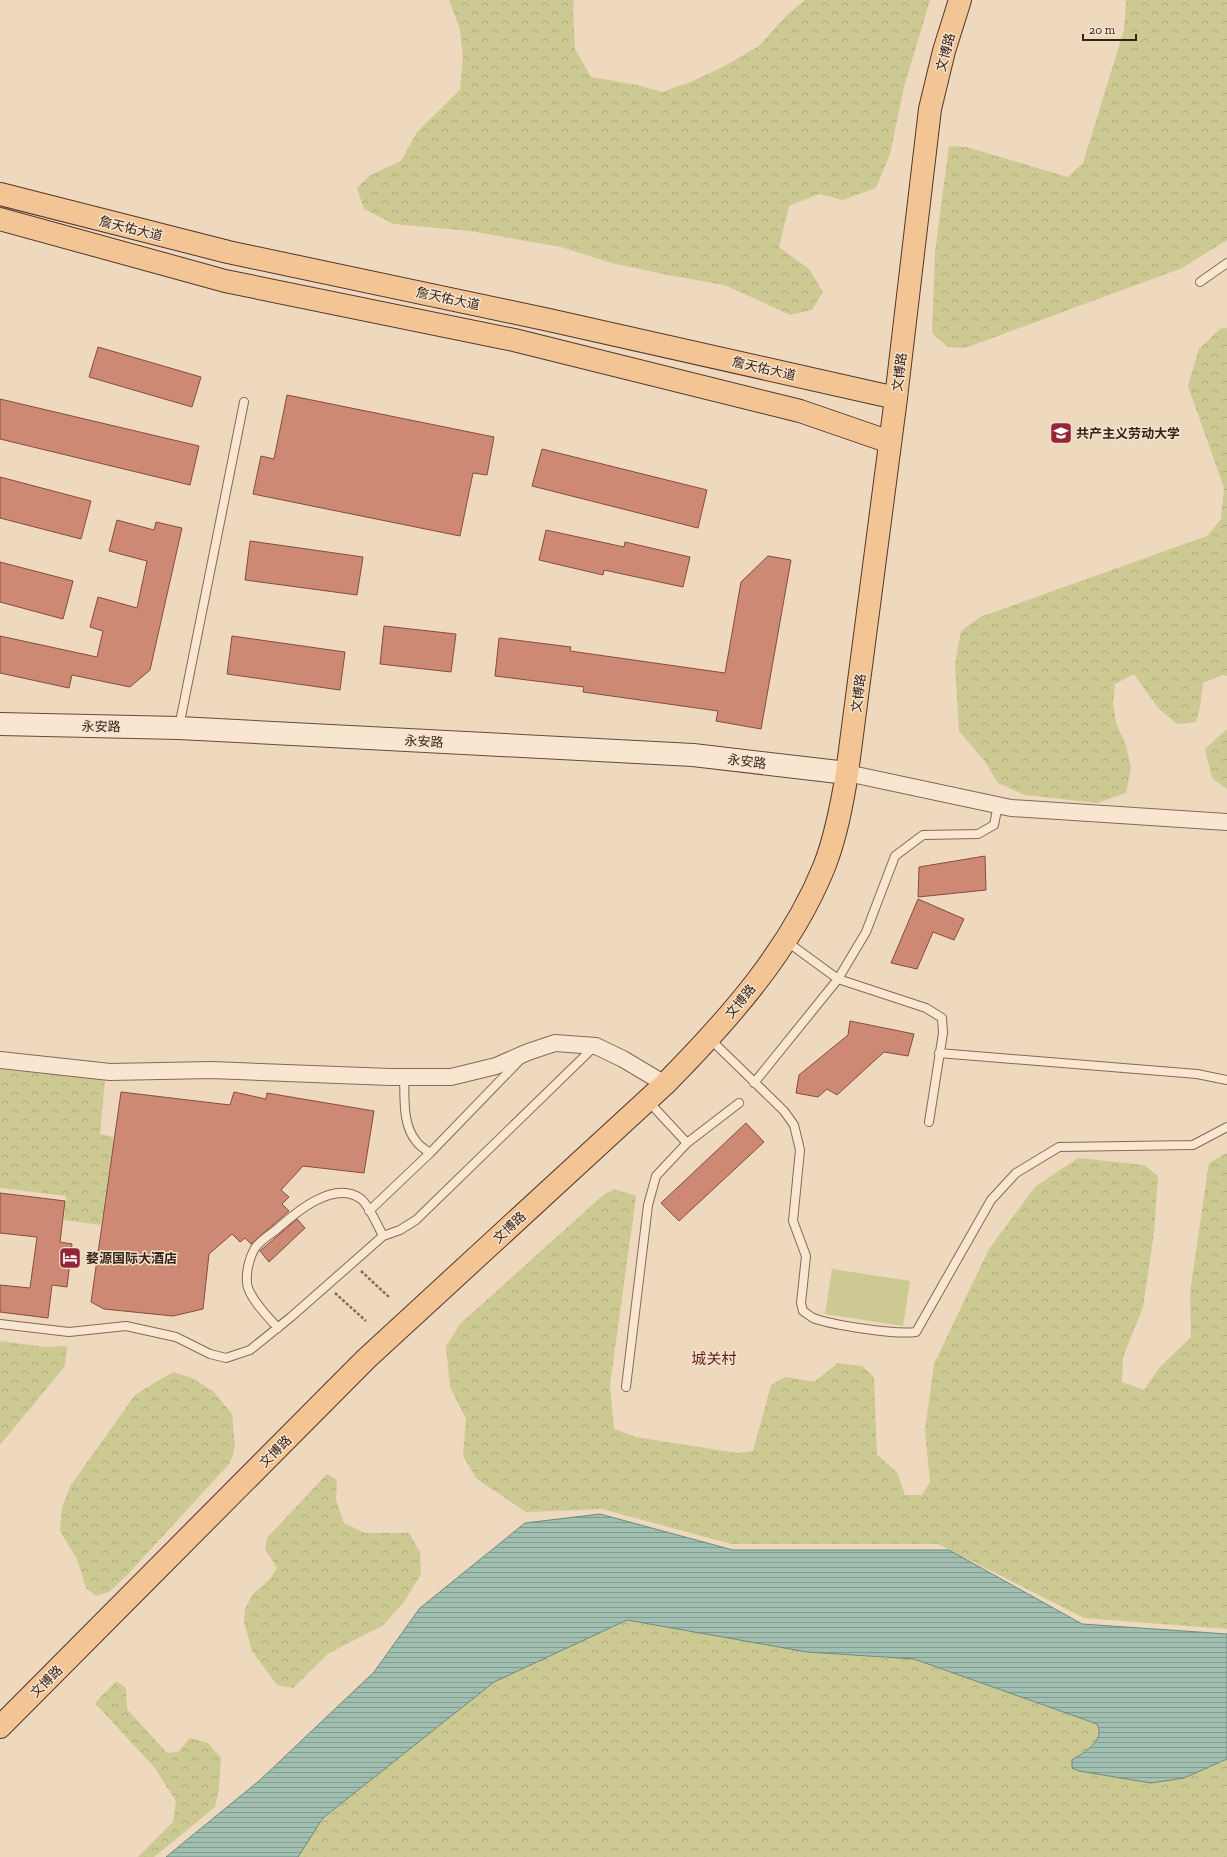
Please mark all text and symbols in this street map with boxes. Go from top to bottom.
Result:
scale bar [1083,16,1136,42]
text: 20 m [1089,23,1116,37]
street label: 文博路 [933,31,958,73]
street label: 詹天佑大道 [98,213,164,244]
street label: 詹天佑大道 [415,284,481,313]
street label: 文博路 [890,352,909,392]
street label: 詹天佑大道 [731,354,797,383]
school or university icon: 共产主义劳动大学 [1048,420,1074,446]
place label: 共产主义劳动大学 [1076,426,1180,441]
street label: 文博路 [849,673,868,713]
street label: 永安路 [81,719,121,734]
street label: 永安路 [404,733,444,750]
street label: 永安路 [727,752,767,771]
street label: 文博路 [722,981,758,1021]
street label: 文博路 [490,1209,529,1246]
hotel icon: 婺源国际大酒店 [57,1245,83,1271]
place label: 婺源国际大酒店 [86,1251,177,1266]
district label: 城关村 [691,1350,737,1368]
street label: 文博路 [256,1432,294,1470]
street label: 文博路 [27,1662,65,1700]

